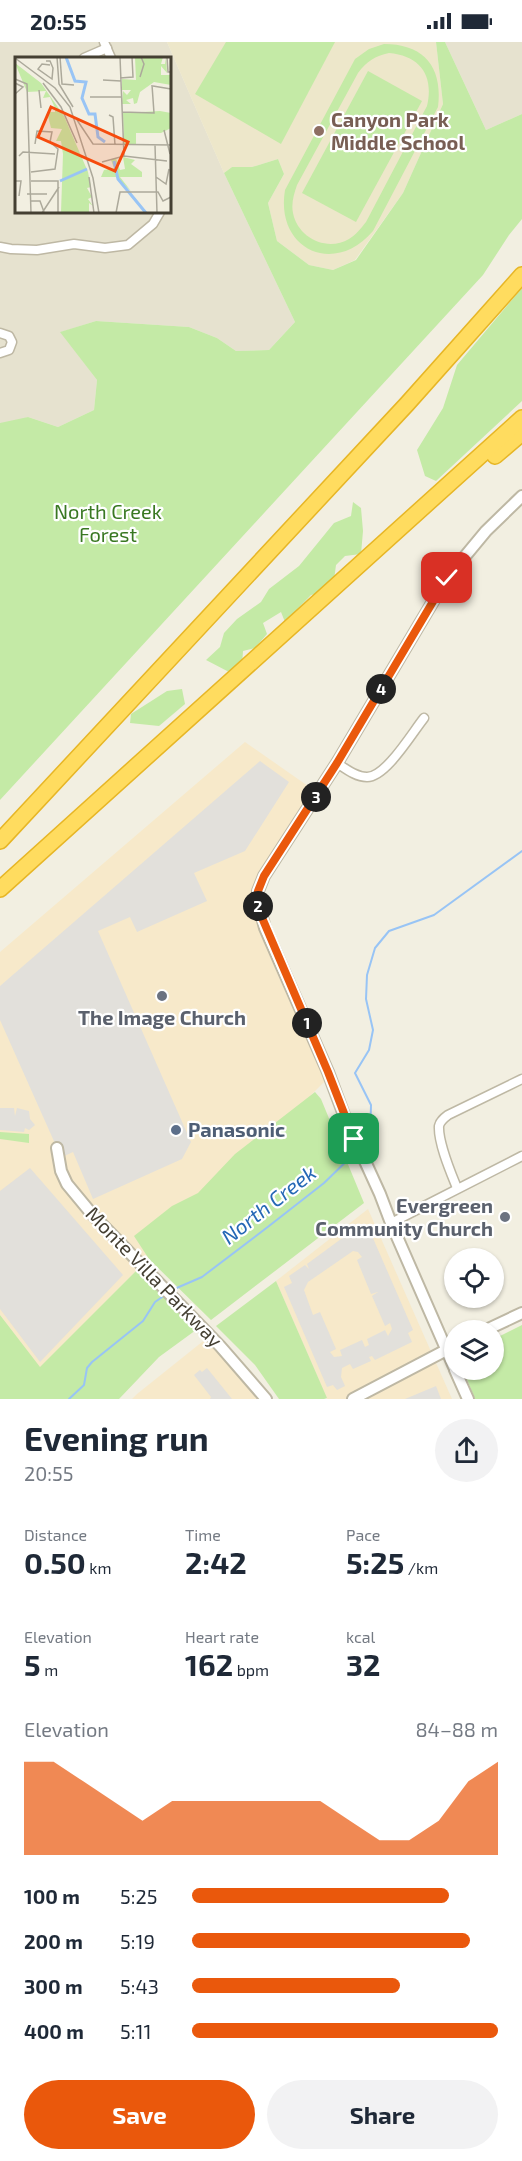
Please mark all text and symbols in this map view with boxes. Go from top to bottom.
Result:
text: 20:55 [30,8,87,34]
inset map [15,57,171,213]
place label: Canyon Park Middle School [331,107,465,154]
marker: Canyon Park Middle School [312,124,326,138]
park label: North Creek Forest [54,499,162,546]
pin [421,552,472,603]
icon: check [430,561,463,594]
pin: 4 [366,674,396,704]
text: 4 [376,679,386,698]
pin: 3 [301,782,331,812]
text: 3 [311,787,321,806]
pin: 2 [243,891,273,921]
text: 2 [253,896,263,915]
marker: The Image Church [155,989,169,1003]
place label: The Image Church [78,1005,246,1029]
pin: 1 [292,1008,322,1038]
text: 1 [304,1013,310,1032]
pin [328,1113,379,1164]
place label: Panasonic [188,1117,285,1141]
icon: arrive [337,1122,370,1155]
marker: Panasonic [169,1123,183,1137]
water label: North Creek [216,1159,320,1249]
place label: Evergreen Community Church [315,1193,493,1241]
street label: Monte Villa Parkway [81,1201,228,1352]
marker: Evergreen Community Church [498,1210,512,1224]
map controls [444,1248,504,1380]
button: locate [444,1248,504,1308]
button: layers [444,1320,504,1380]
text: Evening run [24,1418,209,1458]
button: share [435,1419,498,1482]
text: 20:55 [24,1461,73,1485]
text: Distance [24,1525,87,1544]
text: Time [185,1525,221,1544]
text: Pace [346,1525,380,1544]
text: 0.50 [24,1544,86,1580]
text: 2:42 [185,1544,247,1580]
text: 5:25 [346,1544,404,1580]
text: km [86,1558,111,1577]
text: /km [404,1558,438,1577]
text: Elevation [24,1627,92,1646]
text: Heart rate [185,1627,259,1646]
text: kcal [346,1627,375,1646]
text: 5 [24,1646,41,1682]
text: 162 [185,1646,233,1682]
text: 32 [346,1646,380,1682]
text: m [41,1660,58,1679]
text: bpm [233,1660,269,1679]
text: Elevation [24,1717,109,1741]
text: 84–88 m [415,1717,498,1741]
text: 100 m [24,1884,80,1908]
text: 5:25 [120,1884,157,1908]
text: 200 m [24,1929,83,1953]
text: 5:19 [120,1929,155,1953]
text: 300 m [24,1974,83,1998]
text: 5:43 [120,1974,159,1998]
text: 400 m [24,2019,84,2043]
text: 5:11 [120,2019,151,2043]
button: Save [24,2080,255,2149]
button: Share [267,2080,498,2149]

